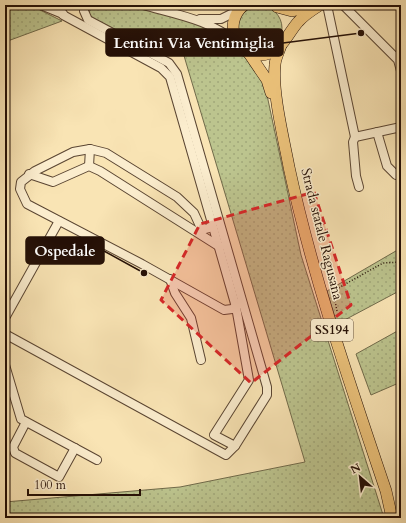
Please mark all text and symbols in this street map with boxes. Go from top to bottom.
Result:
callout: Lentini Via Ventimiglia [106,29,283,56]
text: Lentini Via Ventimiglia [113,33,275,53]
street label: Strada statale Ragusana [296,166,348,302]
callout: Ospedale [26,237,104,264]
text: Ospedale [34,241,96,261]
road number: SS194 [311,319,353,341]
north arrow [340,457,380,497]
text: N [348,460,364,477]
scale bar [28,471,140,497]
text: 100 m [34,477,67,493]

